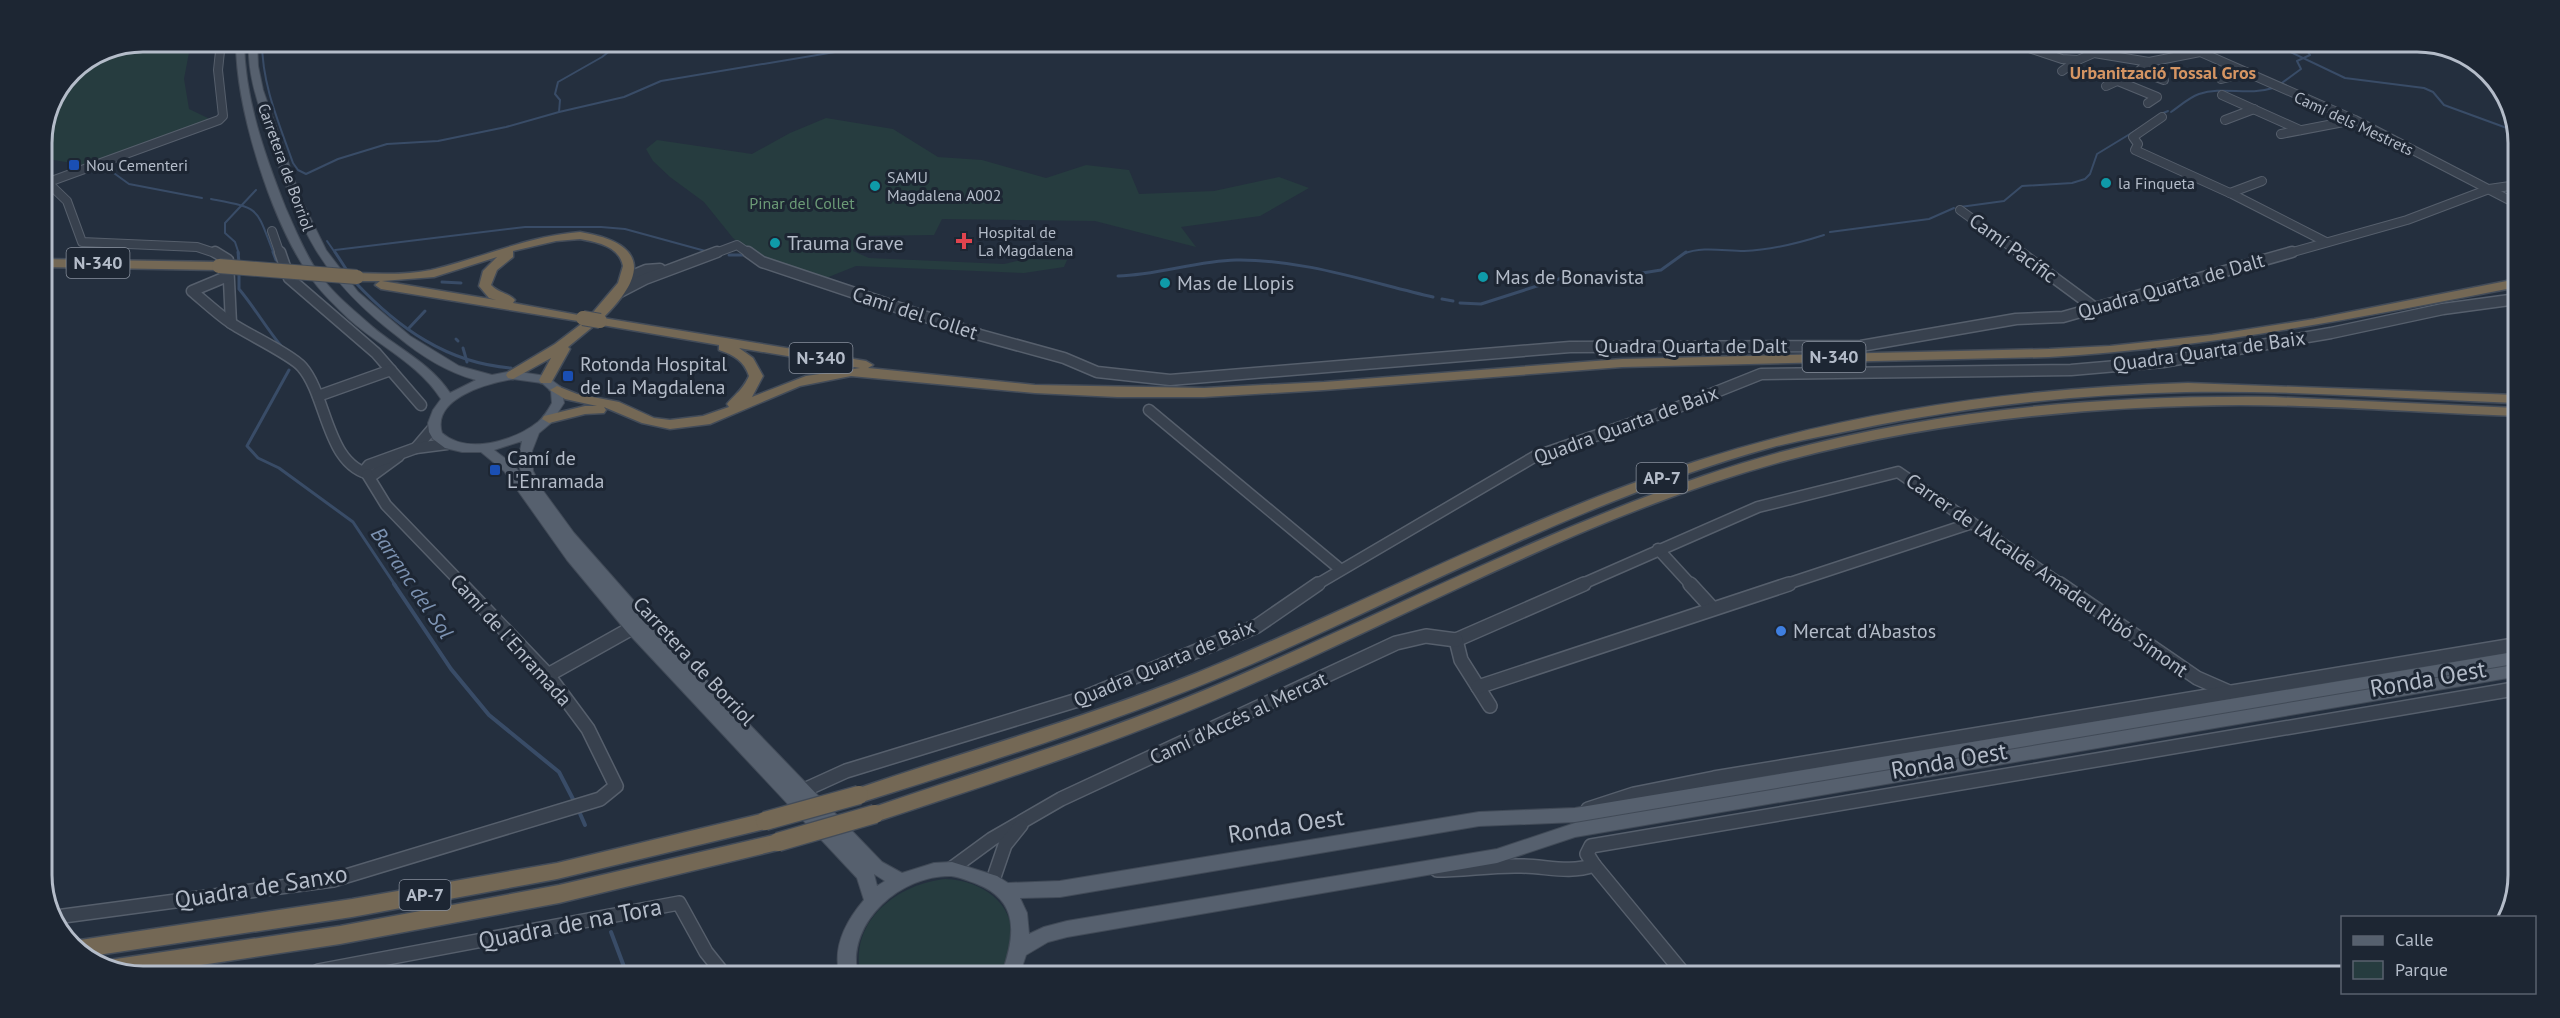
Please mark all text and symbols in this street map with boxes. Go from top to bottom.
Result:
district label: Urbanització Tossal Gros [2070,61,2257,84]
street label: Camí dels Mestrets [2291,87,2417,160]
street label: Carretera de Borriol [254,101,318,234]
place label: Nou Cementeri [86,155,188,175]
marker: Nou Cementeri [67,158,81,172]
place label: SAMU Magdalena A002 [887,167,1002,205]
place label: la Finqueta [2118,173,2195,193]
marker: la Finqueta [2099,176,2113,190]
marker: SAMU Magdalena A002 [868,179,882,193]
park label: Pinar del Collet [749,193,855,213]
street label: Camí Pacífic [1964,207,2062,289]
place label: Hospital de La Magdalena [978,222,1073,260]
place label: Trauma Grave [787,230,904,256]
marker: Hospital de La Magdalena [955,232,973,250]
marker: Trauma Grave [768,236,782,250]
street label: Quadra Quarta de Dalt [2075,247,2268,325]
road number: N-340 [66,248,130,278]
place label: Mas de Bonavista [1495,264,1644,290]
place label: Mas de Llopis [1177,270,1294,296]
marker: Mas de Bonavista [1476,270,1490,284]
marker: Mas de Llopis [1158,276,1172,290]
street label: Camí del Collet [849,281,981,346]
street label: Quadra Quarta de Baix [2111,325,2307,377]
street label: Quadra Quarta de Dalt [1595,333,1788,359]
road number: N-340 [1802,342,1866,372]
road number: N-340 [790,343,852,373]
place label: Rotonda Hospital de La Magdalena [580,351,727,400]
marker: Rotonda Hospital de La Magdalena [561,369,575,383]
street label: Quadra Quarta de Baix [1530,380,1722,470]
place label: Camí de L'Enramada [507,445,604,494]
marker: Camí de L'Enramada [488,463,502,477]
road number: AP-7 [1636,463,1688,493]
street label: Carrer de l'Alcalde Amadeu Ribó Simont [1901,467,2193,683]
water label: Barranc del Sol [365,522,460,644]
street label: Camí de l'Enramada [445,568,577,712]
street label: Carretera de Borriol [627,591,761,731]
street label: Quadra Quarta de Baix [1069,613,1259,713]
place label: Mercat d'Abastos [1793,618,1936,644]
marker: Mercat d'Abastos [1774,624,1788,638]
street label: Ronda Oest [2368,653,2488,704]
street label: Camí d'Accés al Mercat [1145,665,1331,771]
street label: Ronda Oest [1889,735,2009,786]
street label: Ronda Oest [1226,801,1346,850]
street label: Quadra de Sanxo [172,858,350,915]
road number: AP-7 [400,880,450,910]
street label: Quadra de na Tora [476,891,664,956]
legend [2341,916,2536,994]
text: Calle [2395,928,2434,951]
text: Parque [2395,958,2448,981]

